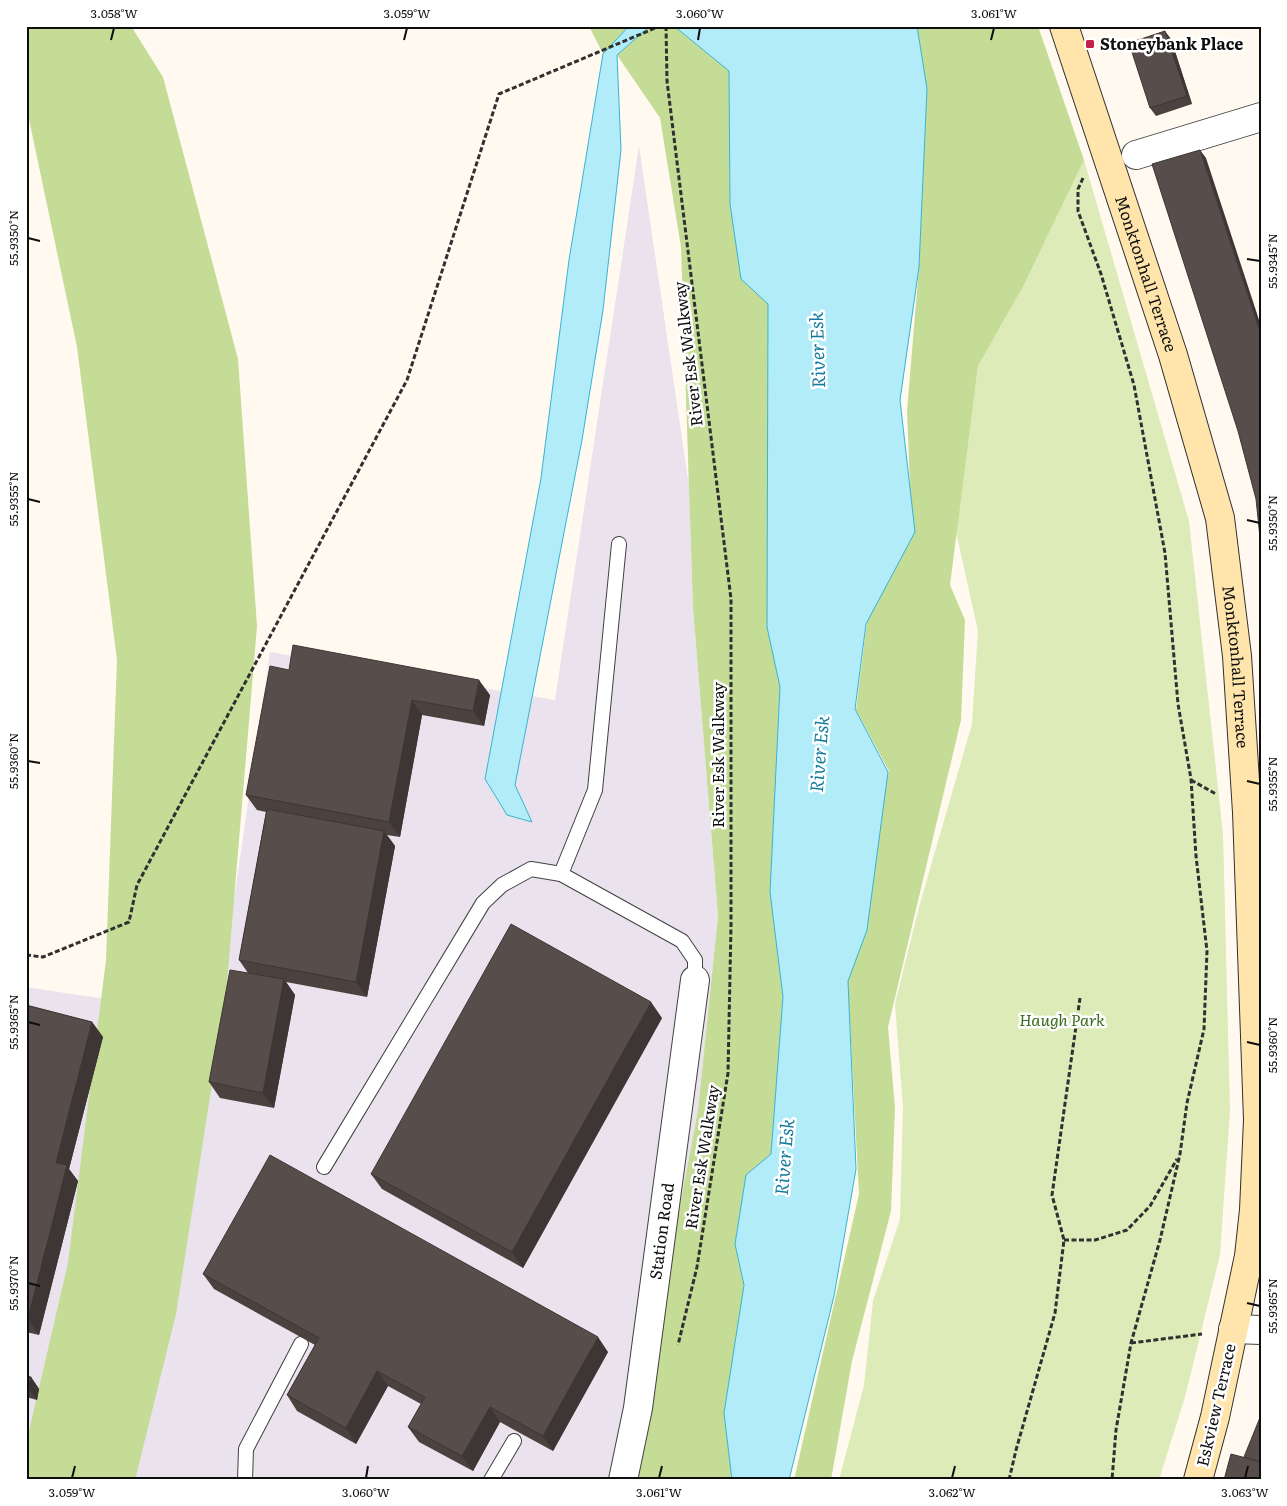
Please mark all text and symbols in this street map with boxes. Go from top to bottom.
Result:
text: 3.058°W [90,4,138,22]
text: 3.059°W [384,4,430,22]
text: 3.060°W [676,4,724,22]
text: 3.061°W [971,4,1017,22]
place label: Stoneybank Place [1100,31,1243,55]
marker: Stoneybank Place [1084,38,1096,50]
street label: Monktonhall Terrace [1110,192,1184,355]
text: 55.9350°N [4,210,22,266]
text: 55.9345°N [1263,233,1281,289]
street label: River Esk Walkway [666,279,708,428]
water label: River Esk [802,311,831,389]
text: 55.9355°N [4,471,22,527]
text: 55.9350°N [1263,495,1281,551]
street label: Monktonhall Terrace [1217,584,1256,749]
street label: River Esk Walkway [705,681,729,828]
water label: River Esk [802,714,835,793]
text: 55.9360°N [4,733,22,789]
text: 55.9355°N [1263,756,1281,812]
text: 55.9365°N [4,994,22,1050]
park label: Haugh Park [1019,1007,1105,1031]
text: 55.9360°N [1263,1017,1281,1073]
street label: River Esk Walkway [678,1082,724,1231]
water label: River Esk [767,1117,800,1196]
street label: Station Road [642,1181,679,1281]
text: 55.9370°N [4,1255,22,1311]
text: 55.9365°N [1263,1278,1281,1334]
street label: Eskview Terrace [1189,1341,1241,1469]
text: 3.059°W [49,1483,95,1501]
text: 3.060°W [342,1483,390,1501]
text: 3.061°W [636,1483,682,1501]
text: 3.062°W [928,1483,976,1501]
text: 3.063°W [1221,1483,1269,1501]

